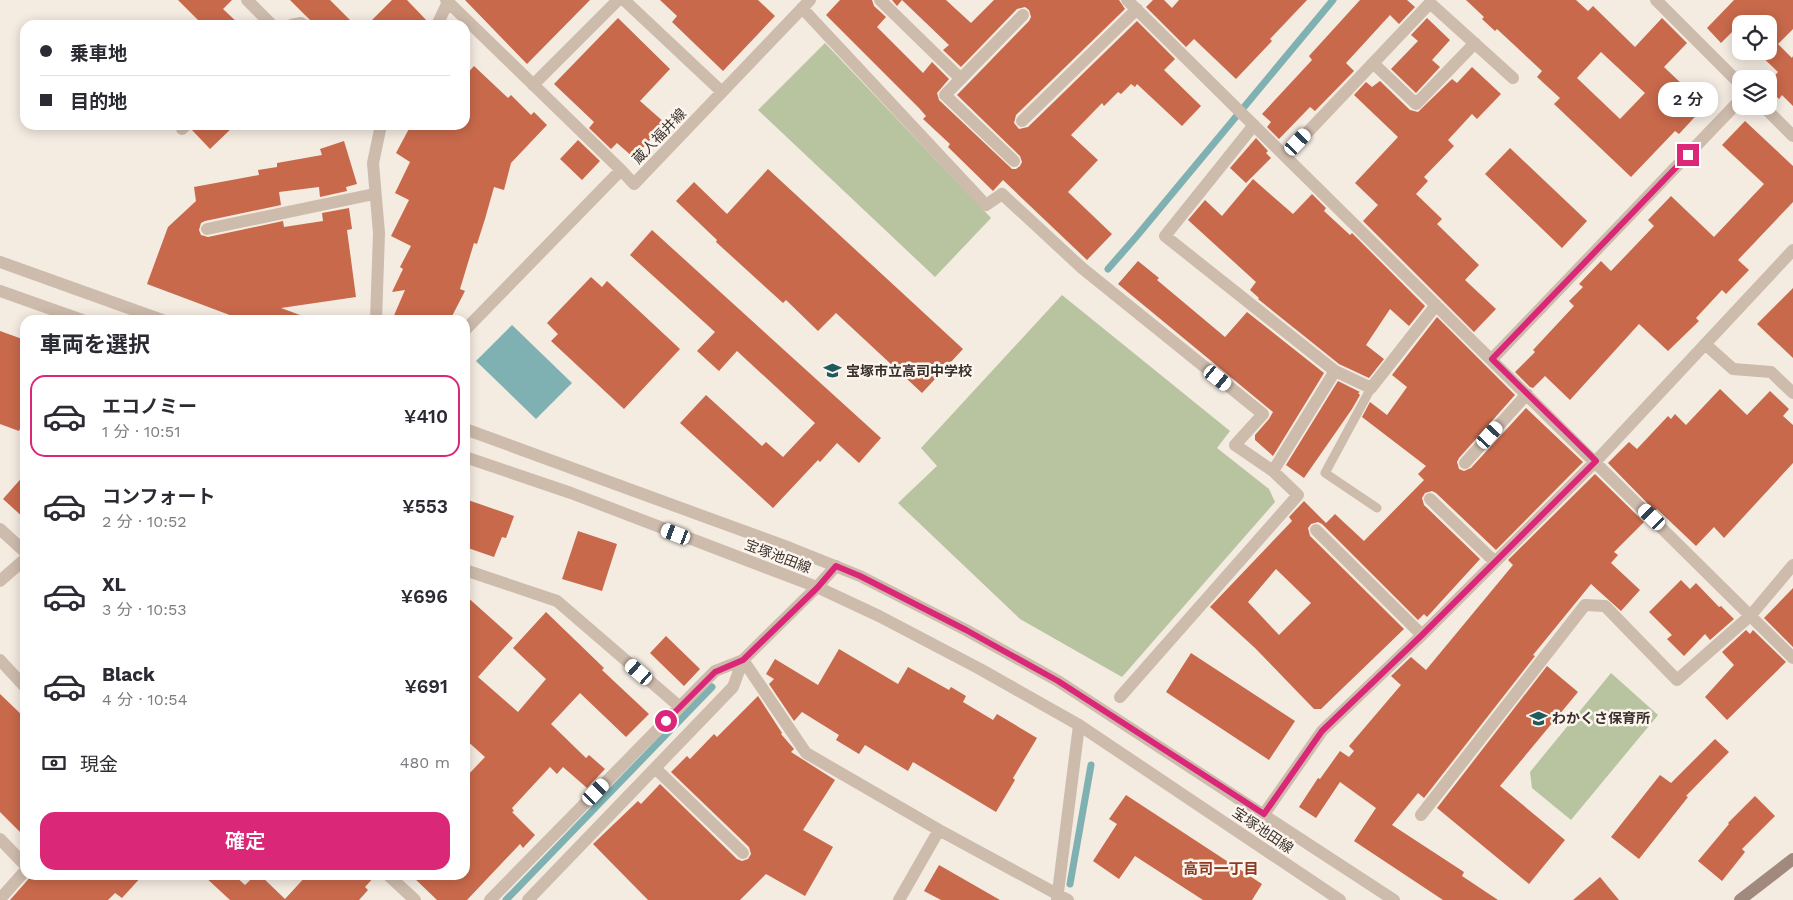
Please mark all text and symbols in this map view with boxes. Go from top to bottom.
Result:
map controls [1732,15,1777,115]
button: locate [1732,15,1777,60]
text: 乗車地 [70,42,127,65]
button: layers [1732,70,1777,115]
callout: 2 分 [1658,82,1718,118]
text: 目的地 [70,90,127,113]
text: 2 分 [1673,90,1703,109]
street label: 蔵人福井線 [629,105,689,167]
car [1282,126,1313,158]
route end [1677,144,1699,166]
text: 車両を選択 [40,332,150,357]
school or university icon: 宝塚市立高司中学校 [822,361,842,381]
place label: 宝塚市立高司中学校 [846,363,972,379]
car [1201,363,1234,393]
icon: car [42,394,87,439]
text: エコノミー [102,395,197,418]
text: ¥410 [404,405,448,428]
car [1474,419,1505,451]
text: 1 分 · 10:51 [102,422,180,441]
icon: car [42,484,87,529]
text: コンフォート [102,485,215,508]
text: ¥553 [402,495,448,518]
car [1636,501,1668,533]
text: 2 分 · 10:52 [102,512,187,531]
car [659,522,692,546]
street label: 宝塚池田線 [742,536,814,576]
text: XL [102,573,126,596]
icon: car [42,574,87,619]
text: ¥696 [401,585,448,608]
text: 3 分 · 10:53 [102,600,187,619]
car [622,656,655,688]
text: Black [102,663,155,686]
icon: car [42,664,87,709]
text: ¥691 [404,675,448,698]
text: 4 分 · 10:54 [102,690,187,709]
school or university icon: わかくさ保育所 [1528,708,1548,728]
route start [655,710,677,732]
place label: わかくさ保育所 [1552,710,1650,726]
icon: cash [40,749,68,777]
text: 現金 [80,753,118,776]
text: 480 m [400,753,450,772]
car [580,776,611,808]
street label: 宝塚池田線 [1230,804,1296,856]
button: 確定 [40,812,450,870]
district label: 高司一丁目 [1183,860,1259,878]

